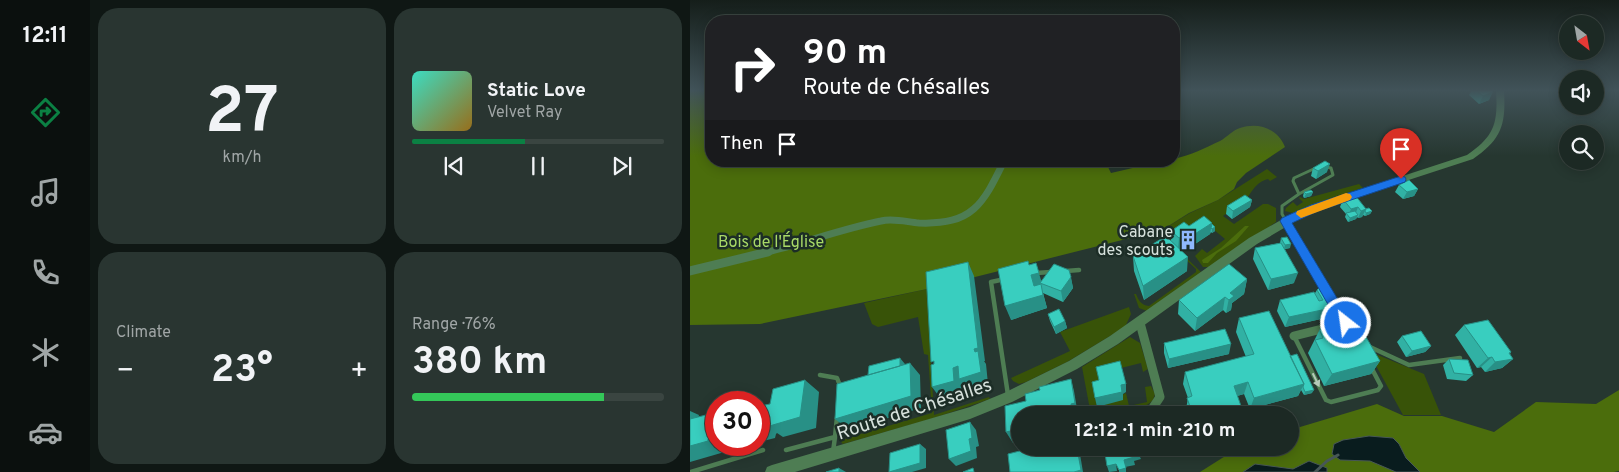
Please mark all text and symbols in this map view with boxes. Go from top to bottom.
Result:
north arrow [1559,15,1604,60]
map controls [1559,15,1604,170]
text: 12:11 [22,23,68,50]
text: 90 m [803,32,887,76]
icon: right [720,35,785,100]
button: sound [1559,70,1604,115]
text: 27 [205,74,279,156]
text: Route de Chésalles [803,75,990,102]
text: Static Love [487,79,586,103]
icon: directions [28,95,63,130]
text: Velvet Ray [487,103,562,123]
button: search [1559,125,1604,170]
pin [1380,128,1422,179]
icon: arrive [773,130,801,158]
text: Then [720,132,763,156]
icon: arrive [1387,135,1415,163]
text: km/h [223,148,261,168]
icon: previous [440,152,468,180]
icon: pause [524,152,552,180]
icon: next [608,152,636,180]
icon: music [28,175,63,210]
place label: Cabane des scouts [1097,223,1173,261]
building icon: Cabane des scouts [1177,229,1199,251]
park label: Bois de l'Église [718,231,824,253]
icon: phone [28,255,63,290]
position arrow [1319,296,1371,348]
text: Range · 76% [412,315,496,335]
text: Climate [116,323,171,343]
icon: climate [28,335,63,370]
text: 380 km [412,339,547,388]
text: 23° [211,347,273,396]
text: − [116,354,134,390]
text: + [350,354,368,390]
one-way arrow [1312,373,1320,387]
street label: Route de Chésalles [834,374,995,446]
speed limit sign: 30 [705,391,770,456]
icon: car [28,415,63,450]
text: 12:12 · 1 min · 210 m [1075,419,1235,443]

